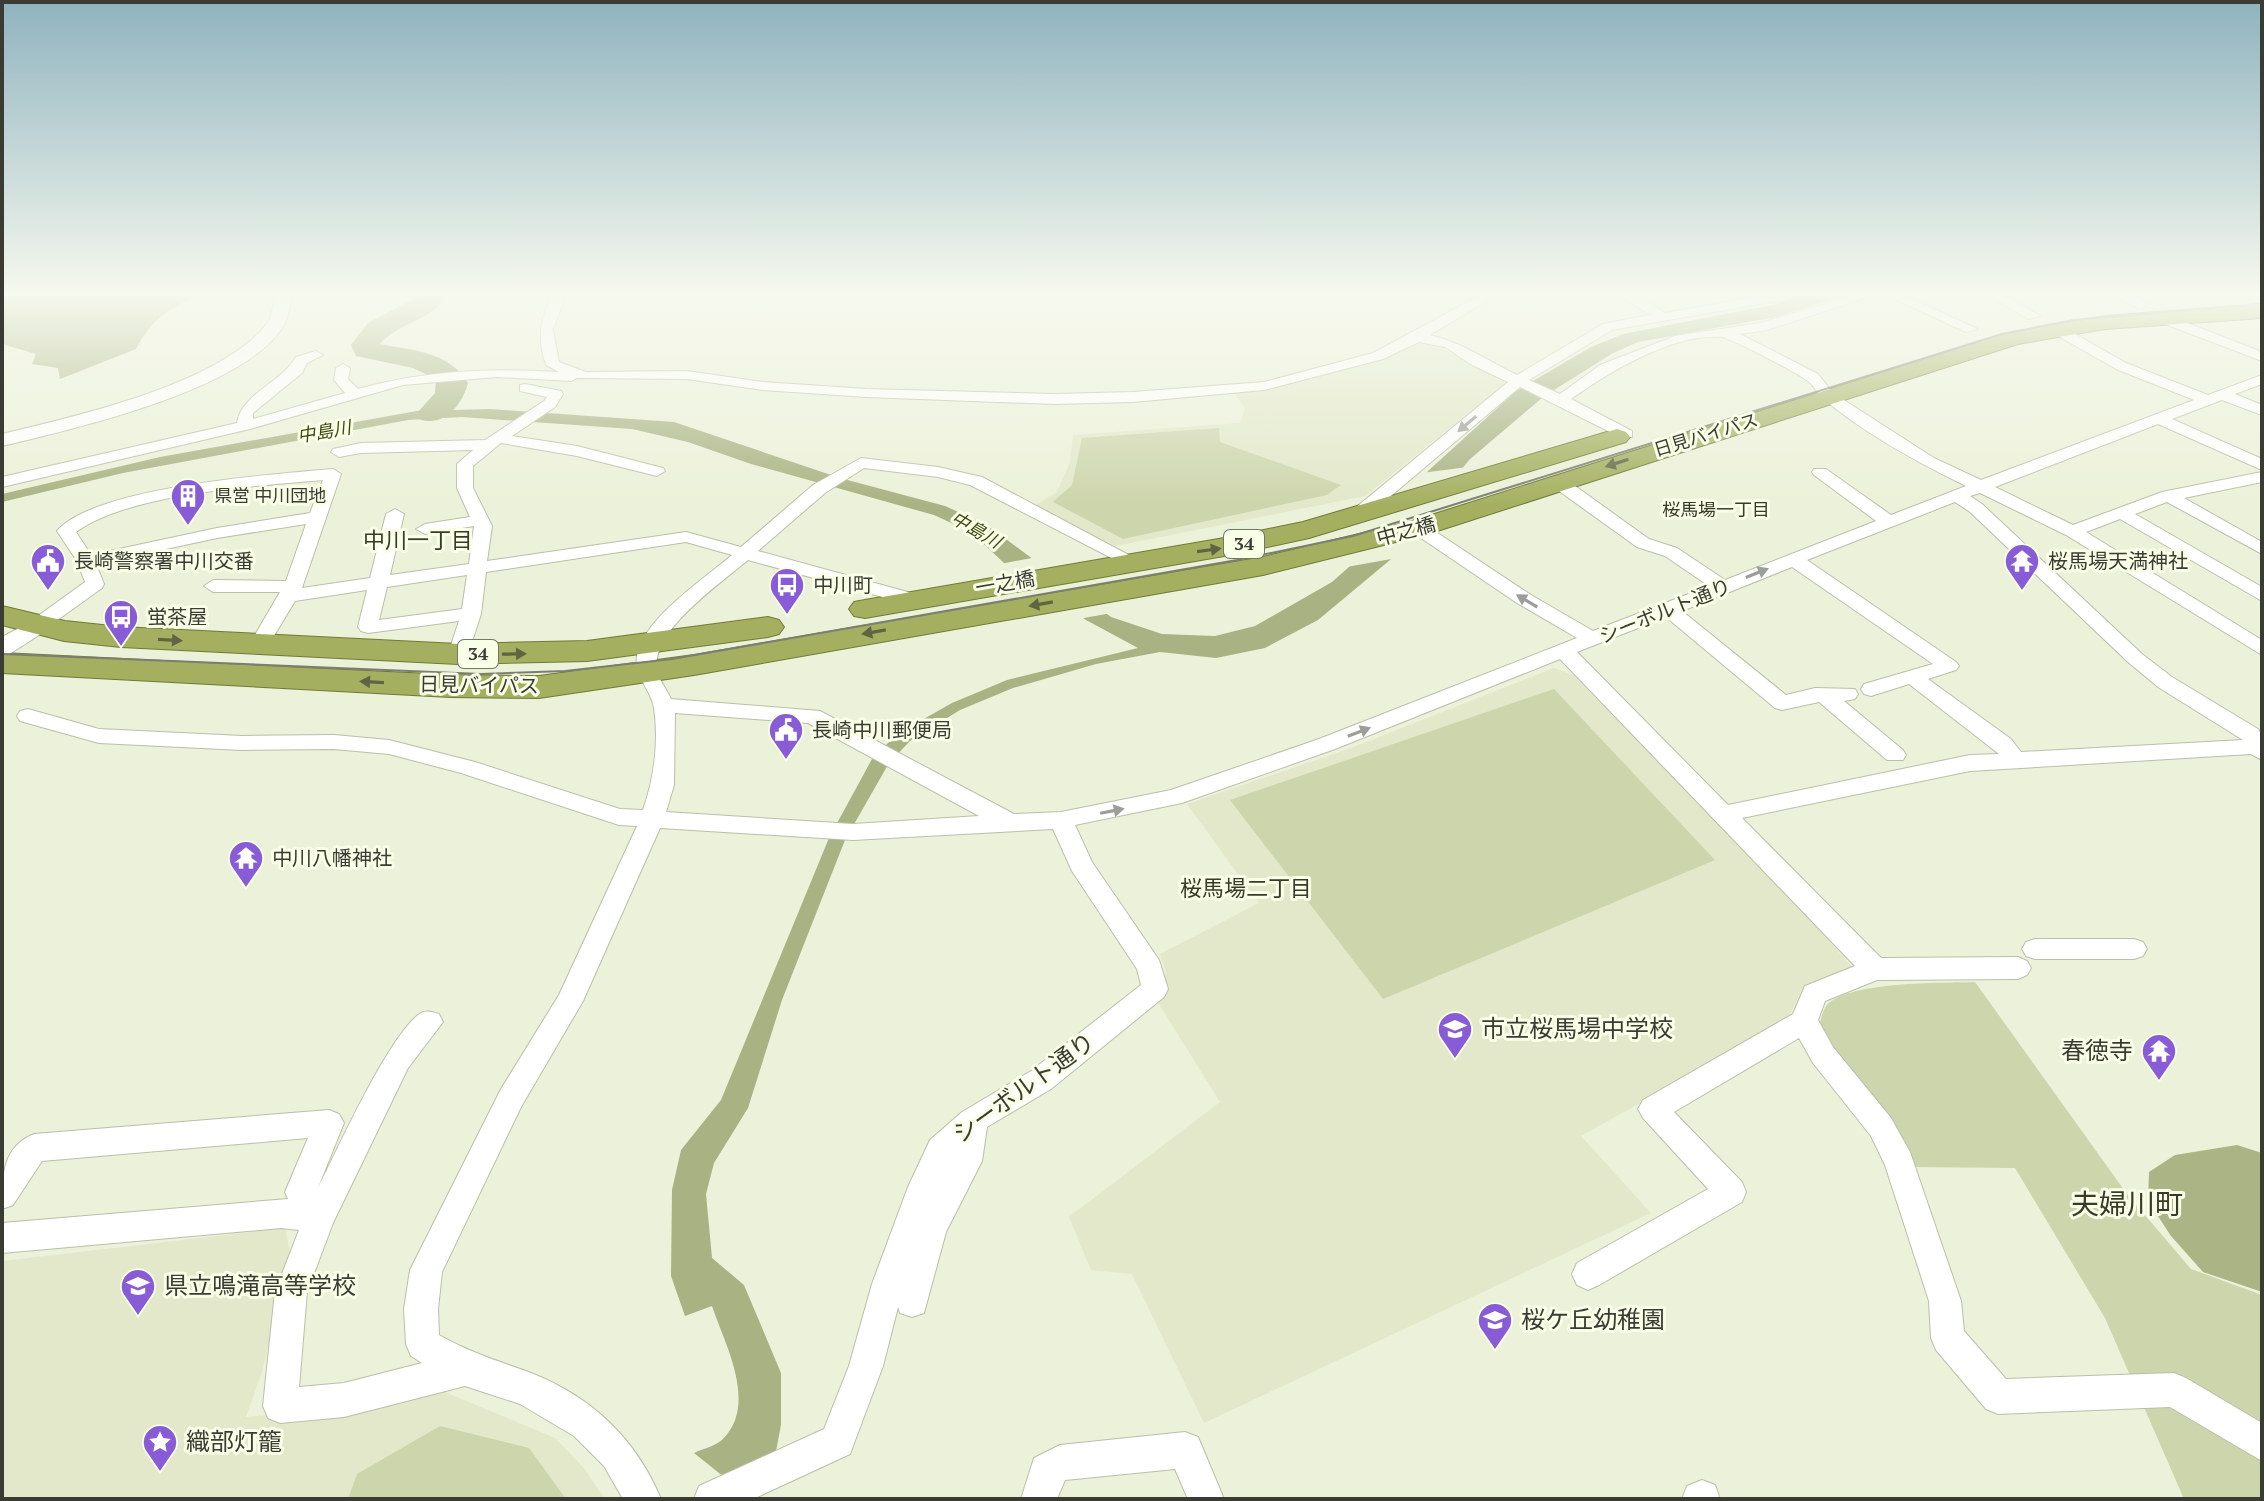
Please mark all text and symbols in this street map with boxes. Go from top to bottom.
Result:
street label: 日見バイパス [1651,407,1761,461]
water label: 中島川 [295,414,354,448]
one-way arrow [1457,415,1477,432]
one-way arrow [1605,457,1629,470]
building icon: 県営 中川団地 [169,477,207,527]
place label: 県営 中川団地 [214,483,326,507]
district label: 桜馬場一丁目 [1662,497,1770,521]
water label: 中島川 [947,505,1008,554]
street label: 中之橋 [1373,510,1438,551]
district label: 中川一丁目 [363,525,473,554]
road number: 34 [1224,530,1264,558]
public building icon: 長崎警察署中川交番 [29,542,67,592]
temple icon: 桜馬場天満神社 [2003,542,2041,592]
one-way arrow [1196,543,1221,556]
place label: 長崎警察署中川交番 [74,547,254,574]
place label: 桜馬場天満神社 [2048,547,2188,574]
street label: 一之橋 [973,564,1037,601]
bus stop icon: 中川町 [768,566,806,616]
one-way arrow [1745,567,1769,580]
place label: 中川町 [813,571,873,598]
street label: シーボルト通り [1595,572,1735,649]
one-way arrow [1516,594,1538,608]
bus stop icon: 蛍茶屋 [102,598,140,648]
one-way arrow [1028,598,1053,611]
place label: 蛍茶屋 [147,603,207,630]
one-way arrow [861,627,886,639]
one-way arrow [158,634,183,647]
road number: 34 [458,640,498,668]
one-way arrow [502,648,527,660]
street label: 日見バイパス [419,670,539,699]
one-way arrow [359,676,384,689]
public building icon: 長崎中川郵便局 [767,711,805,761]
place label: 長崎中川郵便局 [812,716,952,743]
one-way arrow [1347,725,1371,738]
one-way arrow [1100,804,1125,816]
temple icon: 中川八幡神社 [227,839,265,889]
place label: 中川八幡神社 [272,844,392,871]
district label: 桜馬場二丁目 [1180,873,1312,902]
school or university icon: 市立桜馬場中学校 [1436,1010,1474,1060]
place label: 市立桜馬場中学校 [1481,1012,1673,1044]
street label: シーボルト通り [946,1025,1101,1150]
temple icon: 春徳寺 [2140,1032,2178,1082]
place label: 春徳寺 [2061,1034,2133,1066]
district label: 夫婦川町 [2071,1185,2183,1222]
school or university icon: 県立鳴滝高等学校 [119,1267,157,1317]
place label: 県立鳴滝高等学校 [164,1269,356,1301]
school or university icon: 桜ケ丘幼稚園 [1476,1301,1514,1351]
place label: 桜ケ丘幼稚園 [1521,1303,1665,1335]
place icon: 織部灯籠 [141,1423,179,1473]
place label: 織部灯籠 [186,1425,282,1457]

